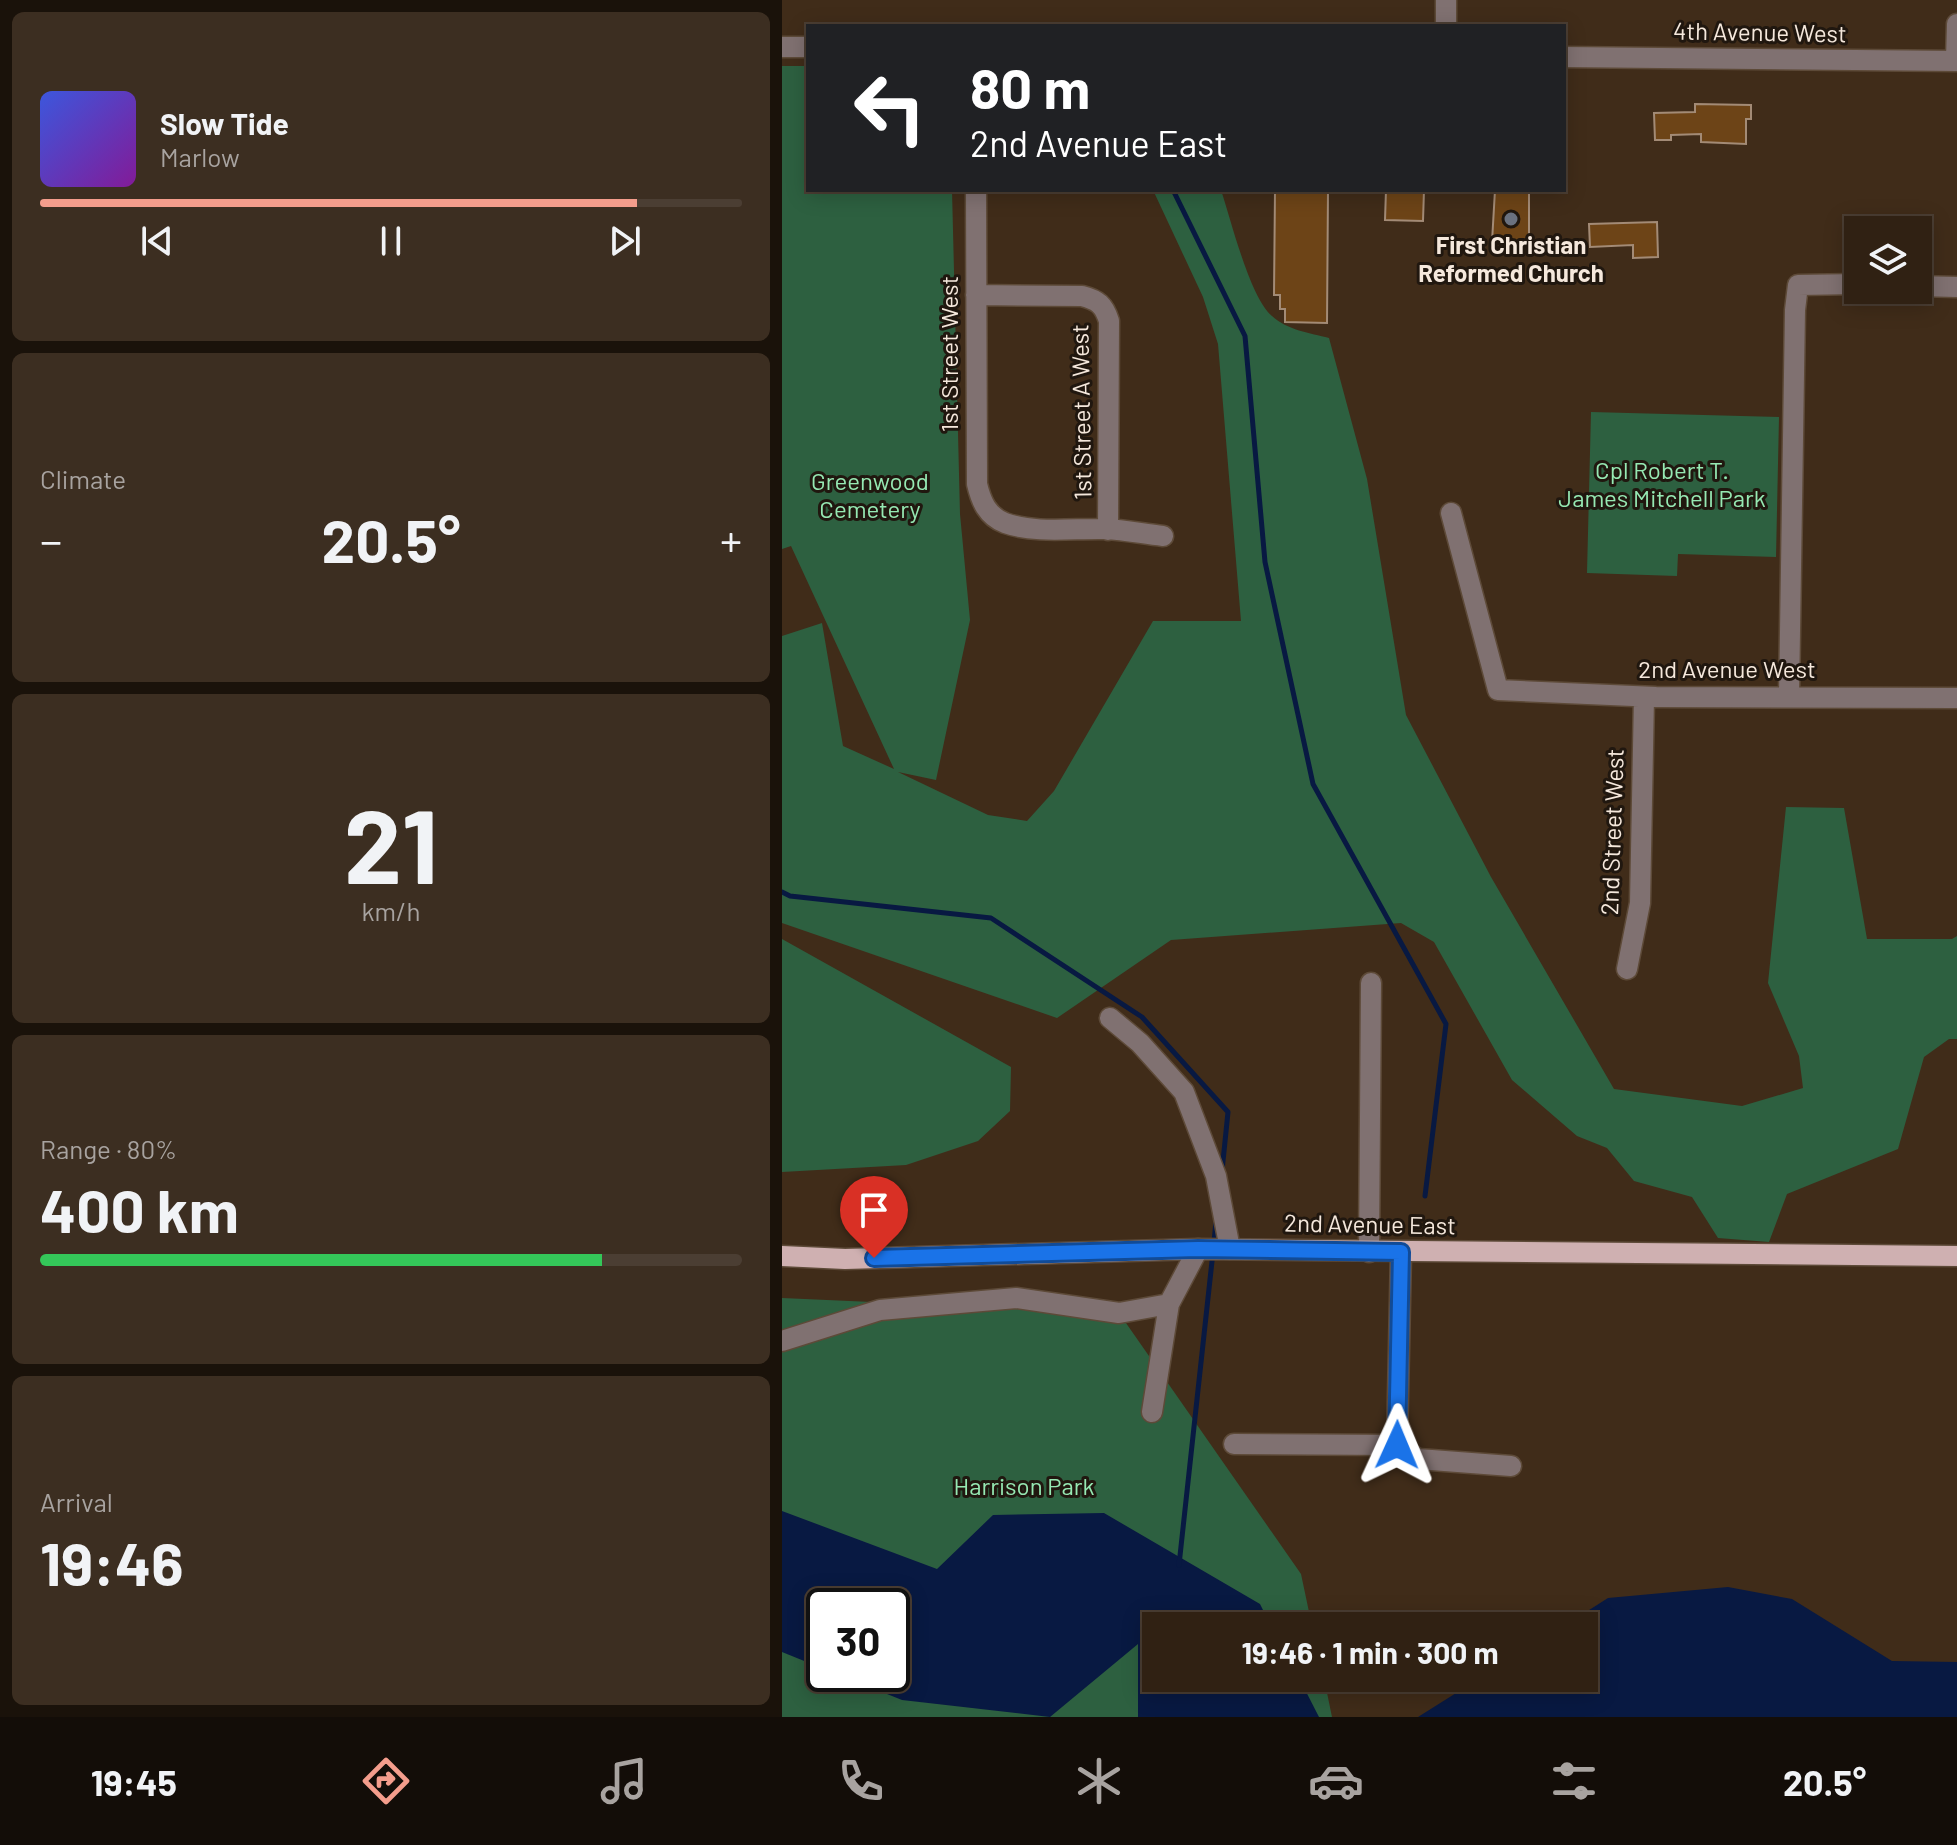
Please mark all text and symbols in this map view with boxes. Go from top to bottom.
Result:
street label: 4th Avenue West [1673,15,1847,48]
text: 80 m [970,53,1090,120]
icon: left [838,56,942,160]
text: Slow Tide [160,105,289,141]
text: 2nd Avenue East [970,121,1227,164]
text: Marlow [160,141,240,172]
marker: First Christian Reformed Church [1502,210,1520,228]
map controls [1844,216,1932,304]
button: layers [1844,216,1932,304]
icon: previous [135,219,179,263]
icon: pause [369,219,413,263]
icon: next [603,219,647,263]
place label: First Christian Reformed Church [1418,230,1604,287]
street label: 1st Street West [934,276,963,432]
street label: 1st Street A West [1064,324,1097,500]
park label: Cpl Robert T. James Mitchell Park [1558,455,1766,512]
text: Climate [40,463,126,494]
park label: Greenwood Cemetery [811,466,929,523]
text: 20.5° [322,503,460,575]
text: − [40,513,62,566]
text: + [720,513,742,566]
street label: 2nd Avenue West [1638,654,1816,683]
street label: 2nd Street West [1594,748,1629,916]
text: 21 [344,780,438,905]
text: km/h [362,895,420,926]
text: Range · 80% [40,1133,177,1164]
text: 400 km [40,1173,239,1245]
pin [840,1176,908,1258]
icon: arrive [852,1188,896,1232]
street label: 2nd Avenue East [1284,1208,1456,1239]
position arrow [1355,1403,1439,1487]
park label: Harrison Park [953,1471,1095,1500]
text: Arrival [40,1486,113,1517]
text: 19:46 [40,1526,183,1598]
speed limit sign: 30 [806,1588,910,1692]
text: 19:46 · 1 min · 300 m [1241,1634,1499,1670]
icon: directions [358,1753,414,1809]
icon: music [596,1753,652,1809]
icon: phone [833,1753,889,1809]
icon: climate [1071,1753,1127,1809]
icon: car [1308,1753,1364,1809]
icon: filters [1546,1753,1602,1809]
text: 19:45 [91,1760,177,1803]
text: 20.5° [1783,1760,1866,1803]

